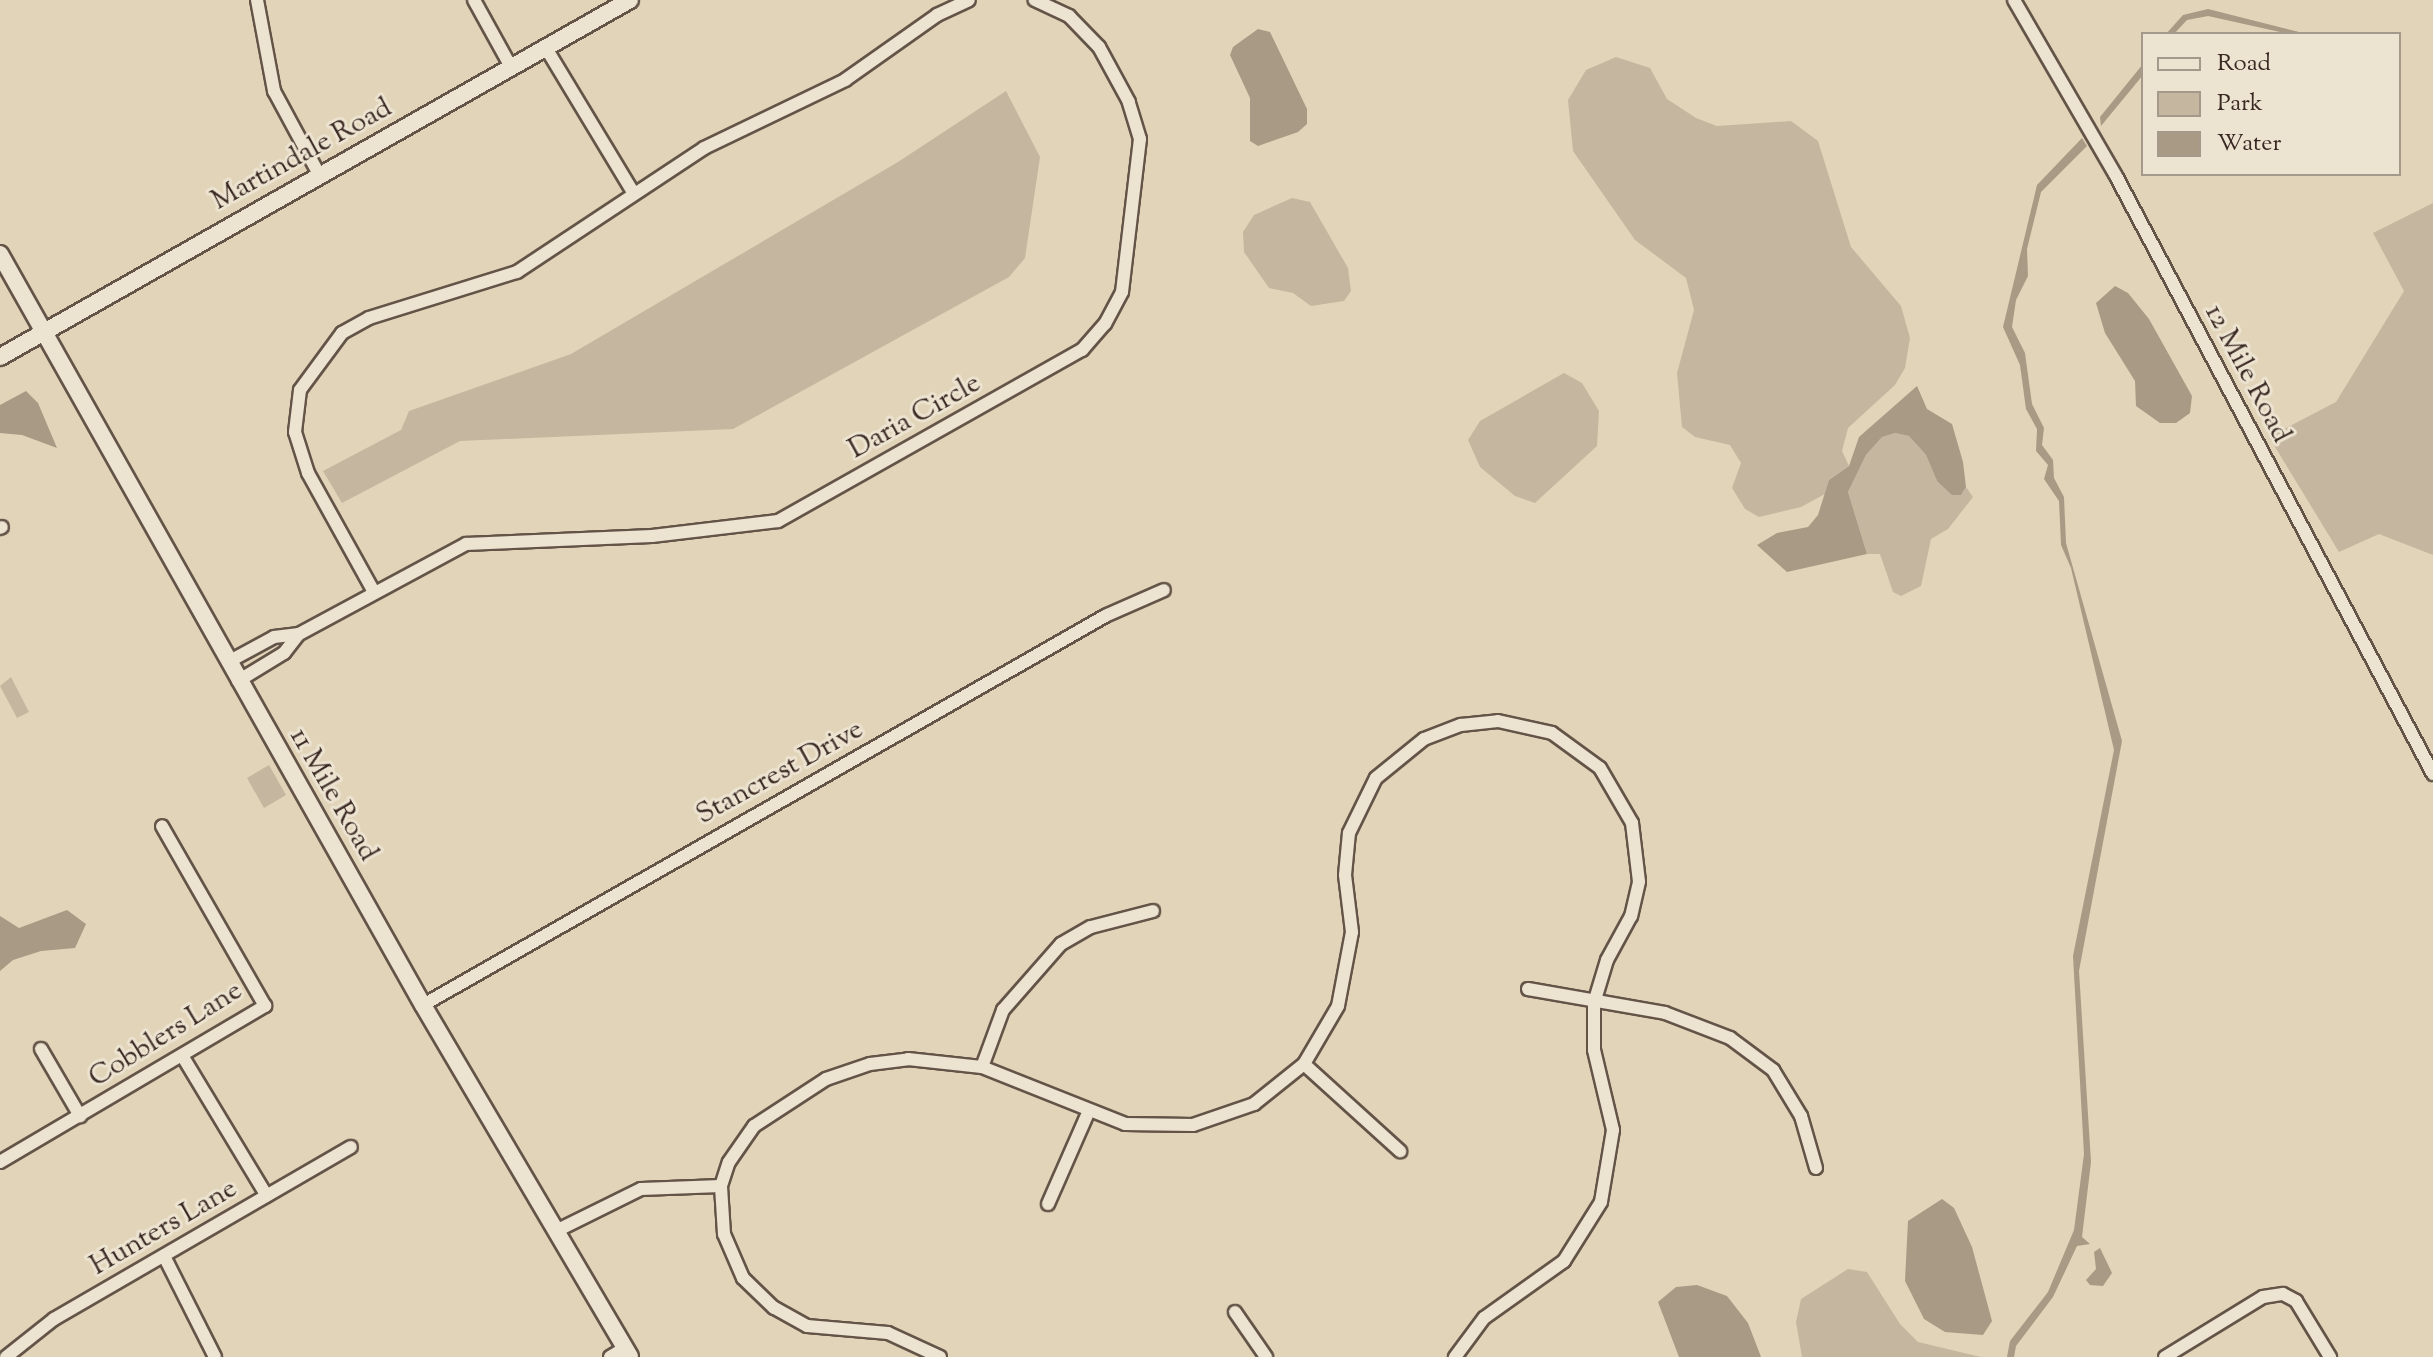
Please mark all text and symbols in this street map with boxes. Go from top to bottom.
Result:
legend [2141,32,2401,176]
text: Road [2217,47,2271,81]
text: Park [2217,87,2263,121]
street label: Martindale Road [206,92,398,218]
text: Water [2217,127,2281,161]
street label: 12 Mile Road [2197,299,2297,449]
street label: Daria Circle [843,367,987,467]
street label: Stancrest Drive [691,713,869,833]
street label: 11 Mile Road [281,722,385,868]
street label: Cobblers Lane [83,975,249,1095]
street label: Hunters Lane [85,1173,243,1283]

